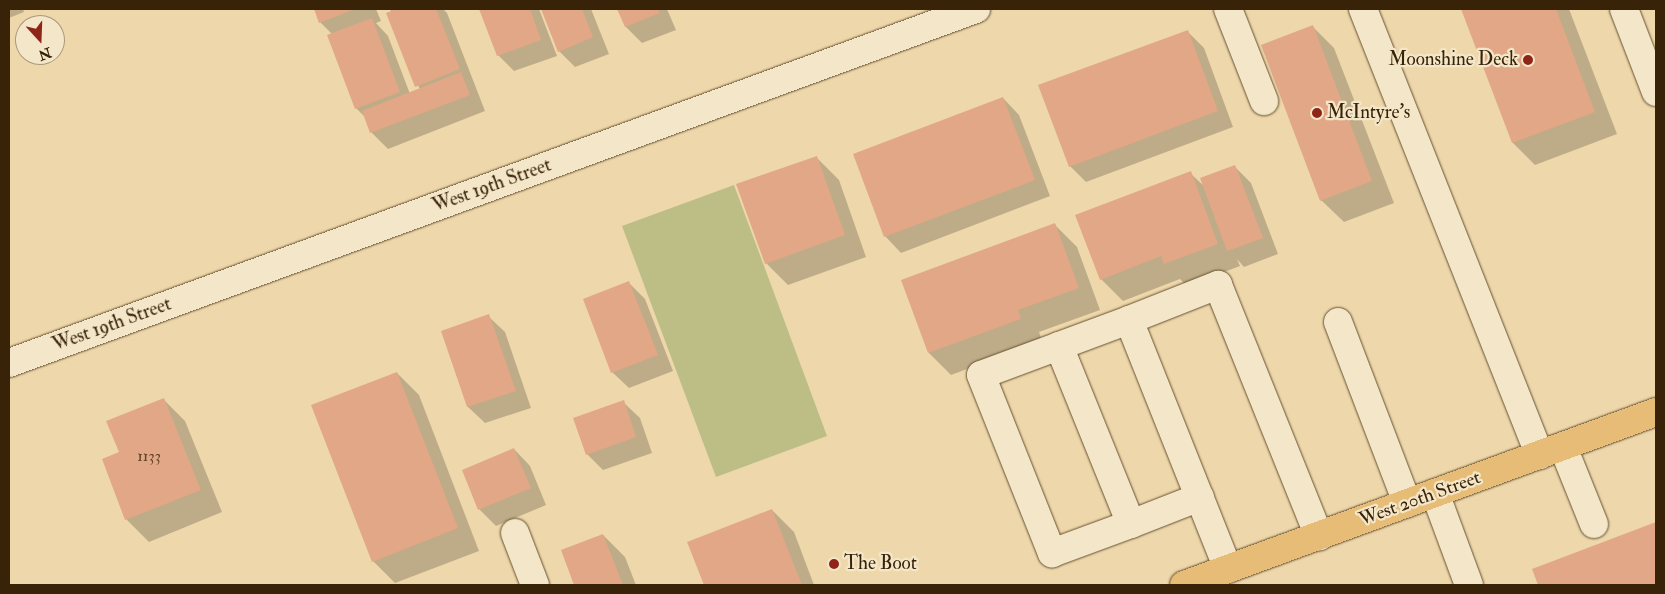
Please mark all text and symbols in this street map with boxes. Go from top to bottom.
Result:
north arrow [15,15,65,65]
text: N [36,43,54,64]
place label: Moonshine Deck [1388,49,1518,71]
marker: Moonshine Deck [1522,54,1534,66]
place label: McIntyre's [1327,102,1410,124]
marker: McIntyre's [1311,107,1323,119]
street label: West 19th Street [430,154,554,218]
street label: West 19th Street [50,293,174,357]
house number: 1133 [137,446,161,466]
street label: West 20th Street [1356,466,1484,532]
place label: The Boot [844,553,917,575]
marker: The Boot [828,558,840,570]

